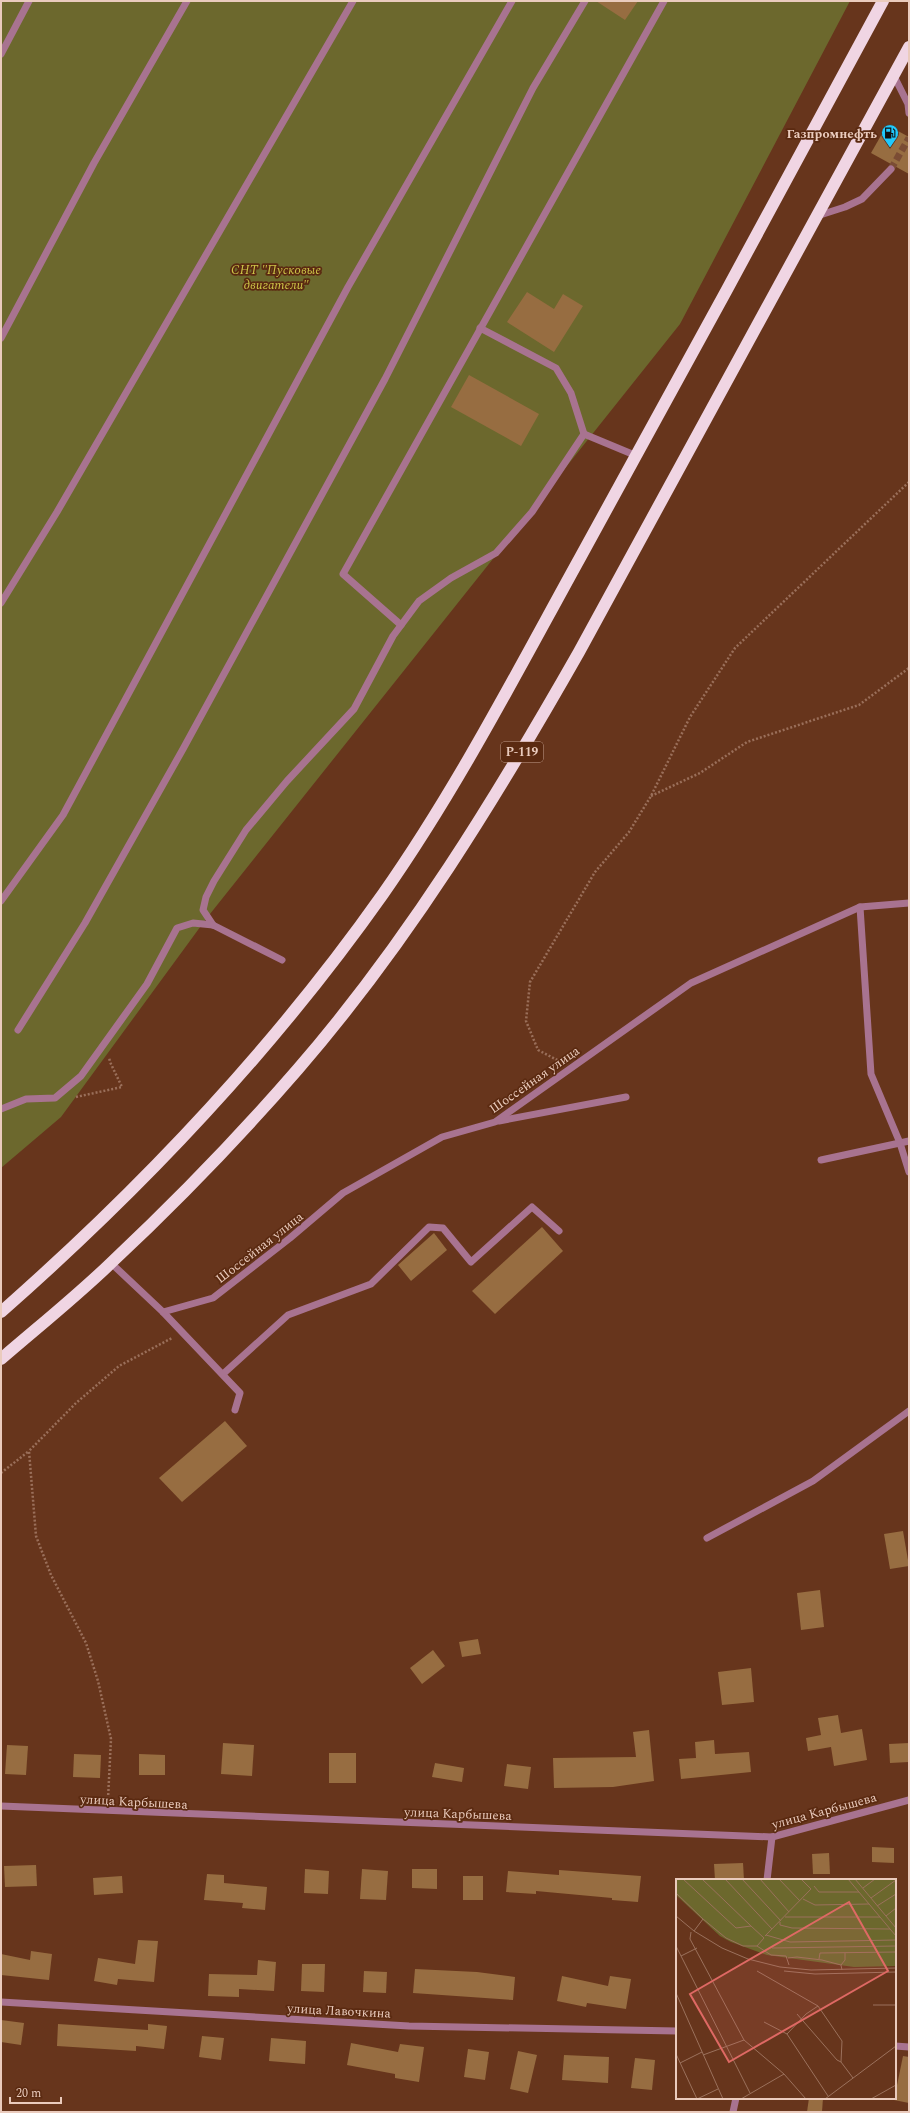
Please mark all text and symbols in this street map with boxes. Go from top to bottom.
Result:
fuel station icon: Газпромнефть [880,123,900,148]
place label: Газпромнефть [787,124,877,144]
park label: СНТ "Пусковые двигатели" [231,260,321,295]
road number: Р-119 [501,742,543,762]
street label: Шоссейная улица [485,1041,585,1119]
street label: Шоссейная улица [211,1207,308,1289]
street label: улица Карбышева [769,1787,879,1835]
street label: улица Карбышева [79,1789,189,1815]
street label: улица Карбышева [403,1802,513,1826]
inset map [676,1879,896,2099]
street label: улица Лавочкина [286,1998,392,2024]
scale bar [10,2079,61,2105]
text: 20 m [16,2084,41,2103]

